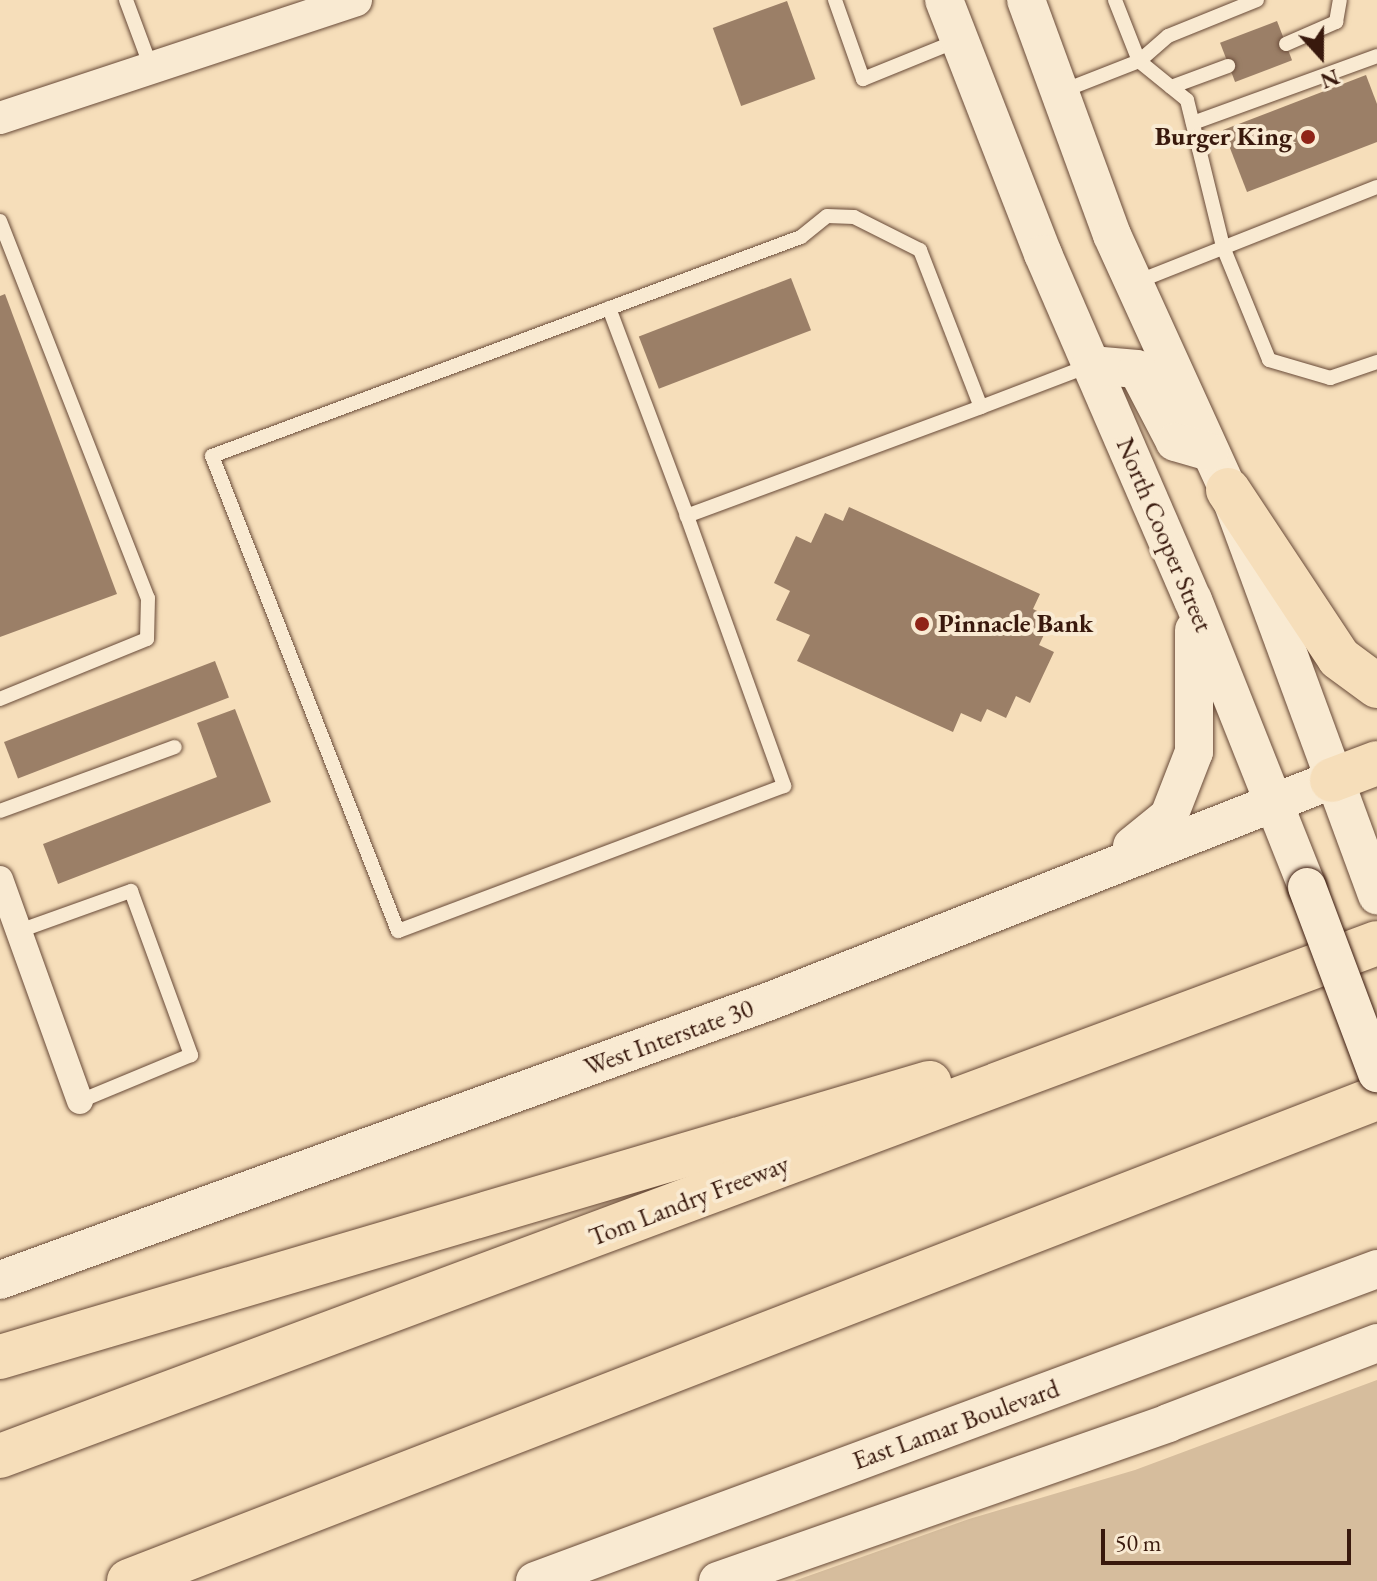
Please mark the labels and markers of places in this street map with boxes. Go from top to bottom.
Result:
place label: Burger King [1155,121,1292,153]
marker: Burger King [1299,128,1317,146]
place label: Pinnacle Bank [938,608,1093,640]
marker: Pinnacle Bank [913,615,931,633]

